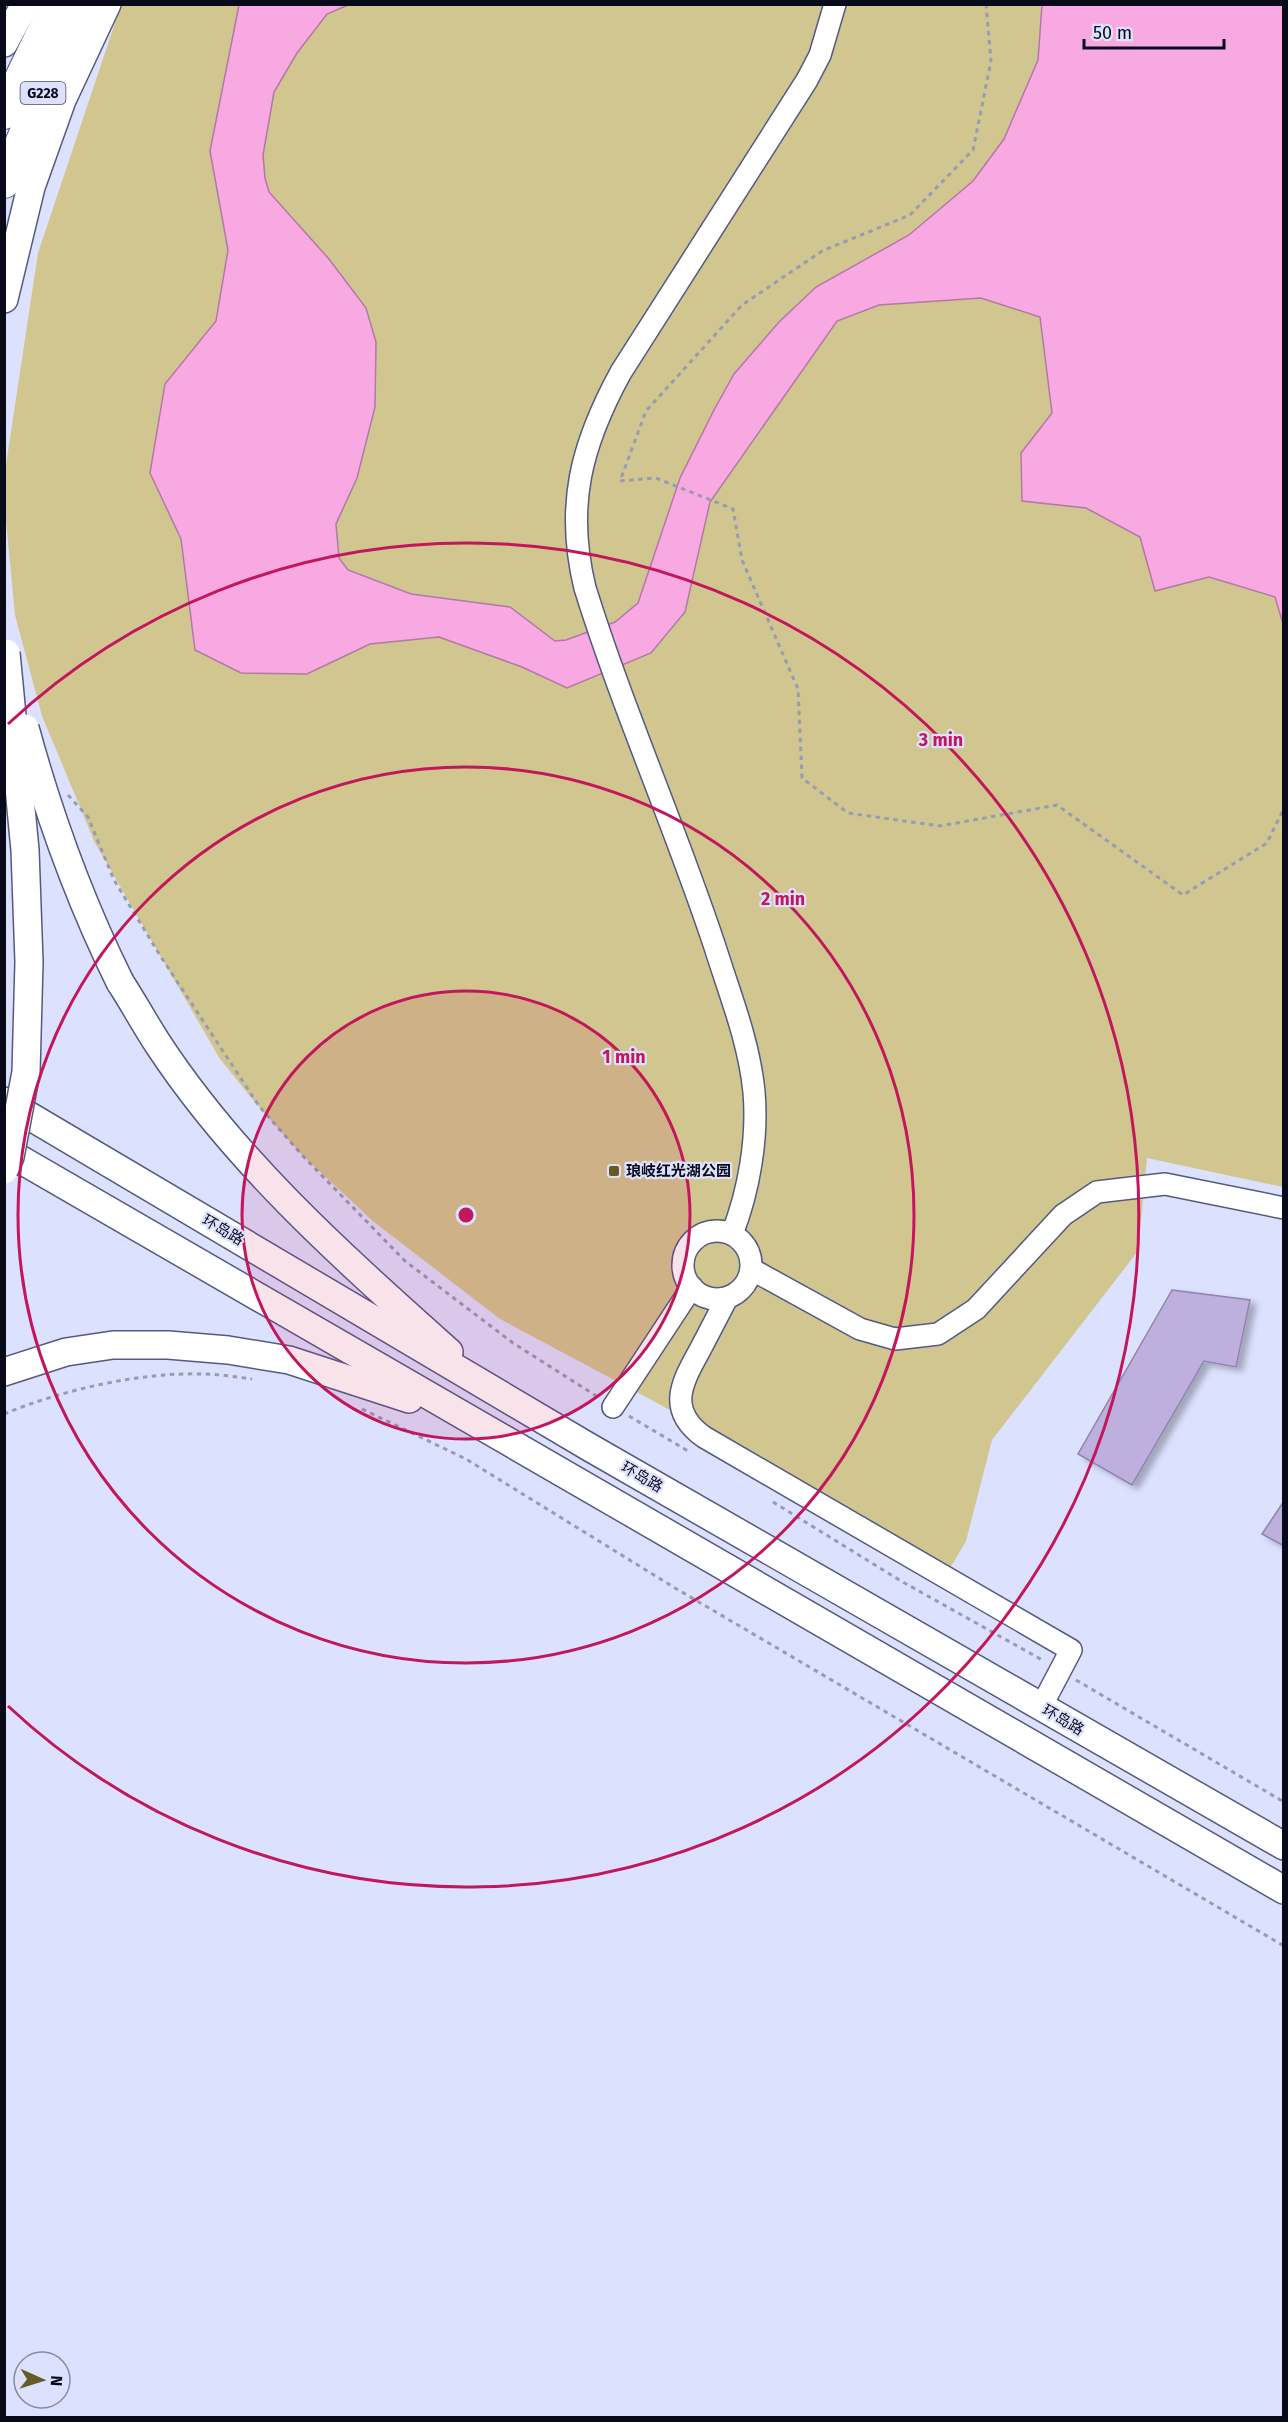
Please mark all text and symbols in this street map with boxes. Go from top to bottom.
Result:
scale bar [1084,12,1224,50]
text: 50 m [1093,22,1132,44]
road number: G228 [20,82,66,104]
text: 3 min [918,729,963,751]
text: 2 min [761,888,805,910]
text: 1 min [602,1046,646,1068]
place label: 琅岐红光湖公园 [626,1162,731,1180]
marker: 琅岐红光湖公园 [607,1164,621,1178]
centre of rings [456,1205,476,1225]
street label: 环岛路 [199,1211,247,1249]
street label: 环岛路 [618,1458,666,1496]
street label: 环岛路 [1039,1701,1087,1739]
north arrow [12,2350,72,2410]
text: N [47,2375,66,2387]

